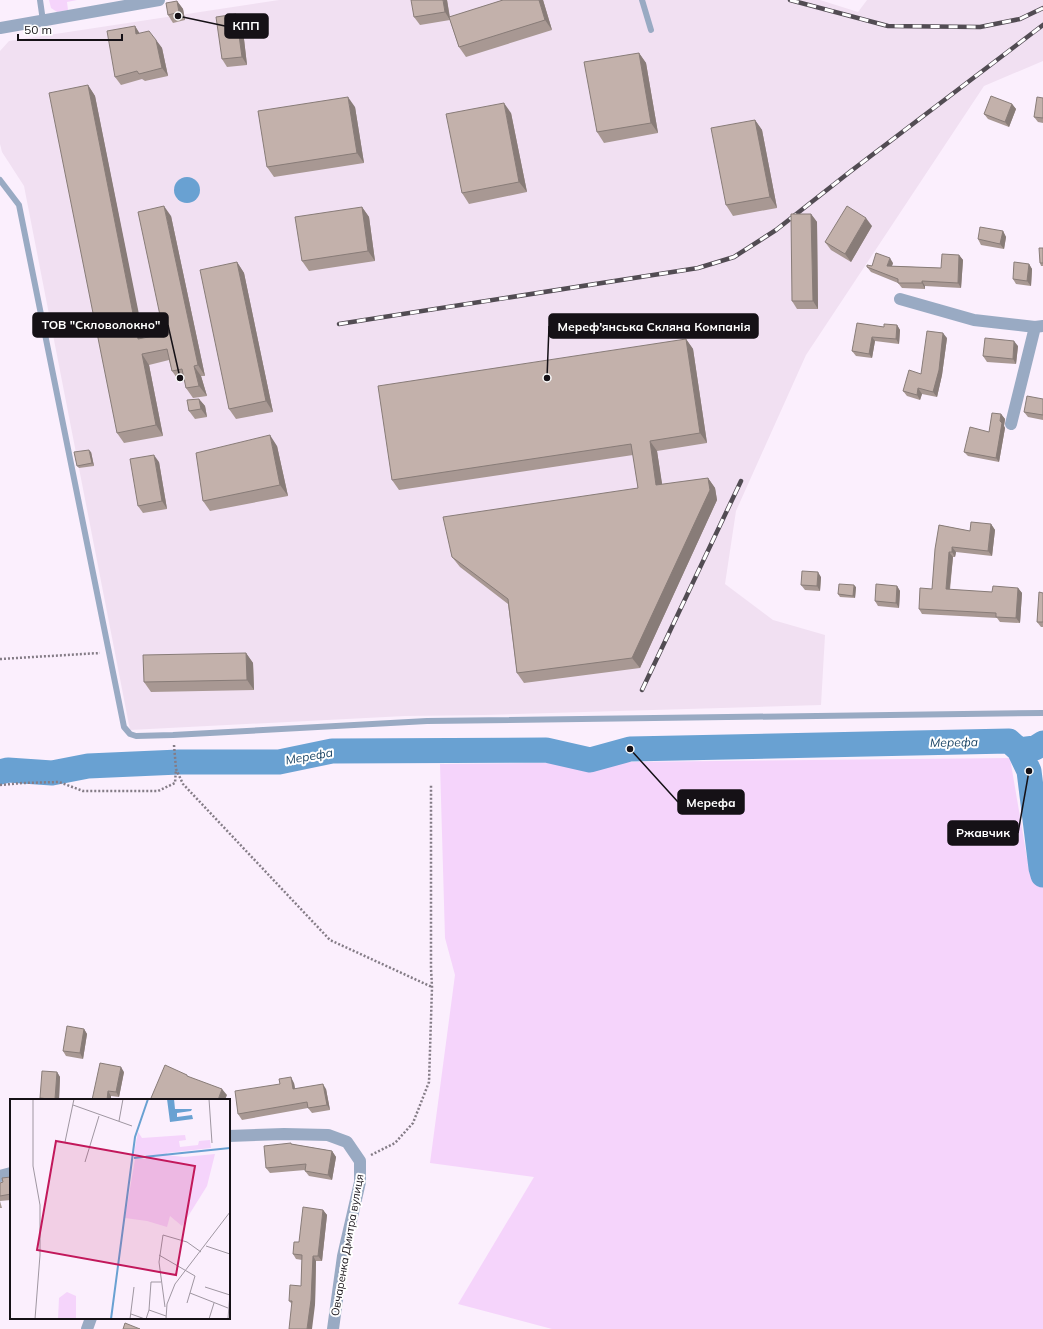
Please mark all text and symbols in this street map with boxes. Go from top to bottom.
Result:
callout: КПП [225,14,268,38]
scale bar [18,16,122,42]
text: КПП [233,18,259,33]
text: 50 m [24,22,52,37]
callout: ТОВ "Скловолокно" [33,313,168,337]
callout: Мереф'янська Скляна Компанія [549,314,758,338]
text: ТОВ "Скловолокно" [42,317,160,332]
text: Мереф'янська Скляна Компанія [557,319,751,334]
water label: Мерефа [930,734,978,750]
water label: Мерефа [284,744,334,768]
callout: Мерефа [678,790,744,814]
text: Мерефа [686,795,736,810]
callout: Ржавчик [948,821,1018,845]
text: Ржавчик [956,825,1010,840]
inset map [10,1099,230,1319]
street label: Овчаренка Дмитра вулиця [328,1173,366,1317]

